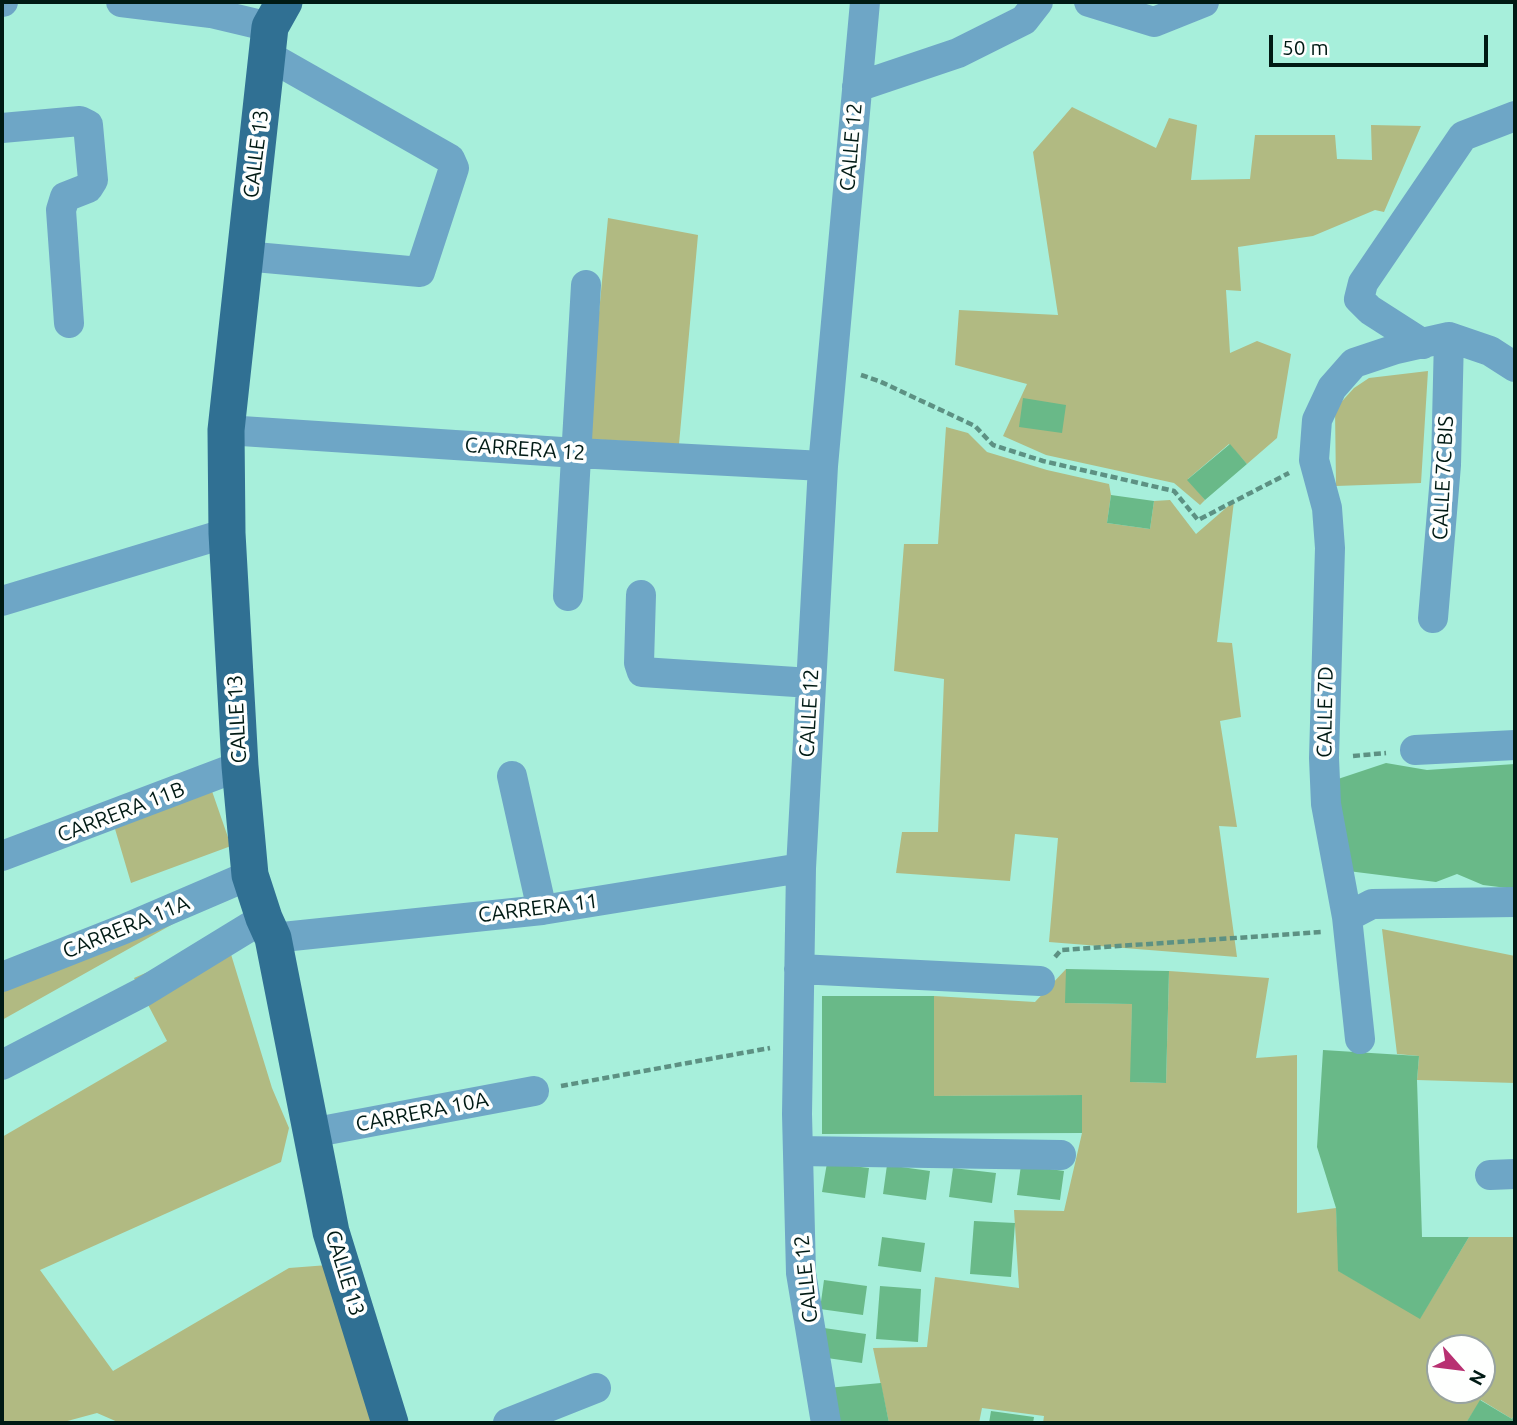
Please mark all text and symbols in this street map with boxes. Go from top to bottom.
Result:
scale bar [1272,21,1491,65]
text: 50 m [1282,35,1329,59]
street label: CALLE 12 [835,102,867,192]
street label: CALLE 13 [238,108,274,200]
street label: CALLE 7C BIS [1427,415,1459,541]
street label: CARRERA 12 [464,432,586,466]
street label: CALLE 7D [1312,666,1338,758]
street label: CALLE 12 [794,668,824,758]
street label: CALLE 13 [222,674,252,764]
street label: CARRERA 11B [54,776,188,848]
street label: CARRERA 11 [476,888,600,928]
street label: CARRERA 11A [59,890,193,964]
street label: CARRERA 10A [354,1087,490,1137]
street label: CALLE 13 [320,1227,370,1319]
street label: CALLE 12 [789,1234,823,1324]
north arrow [1426,1334,1496,1404]
text: N [1465,1366,1491,1389]

